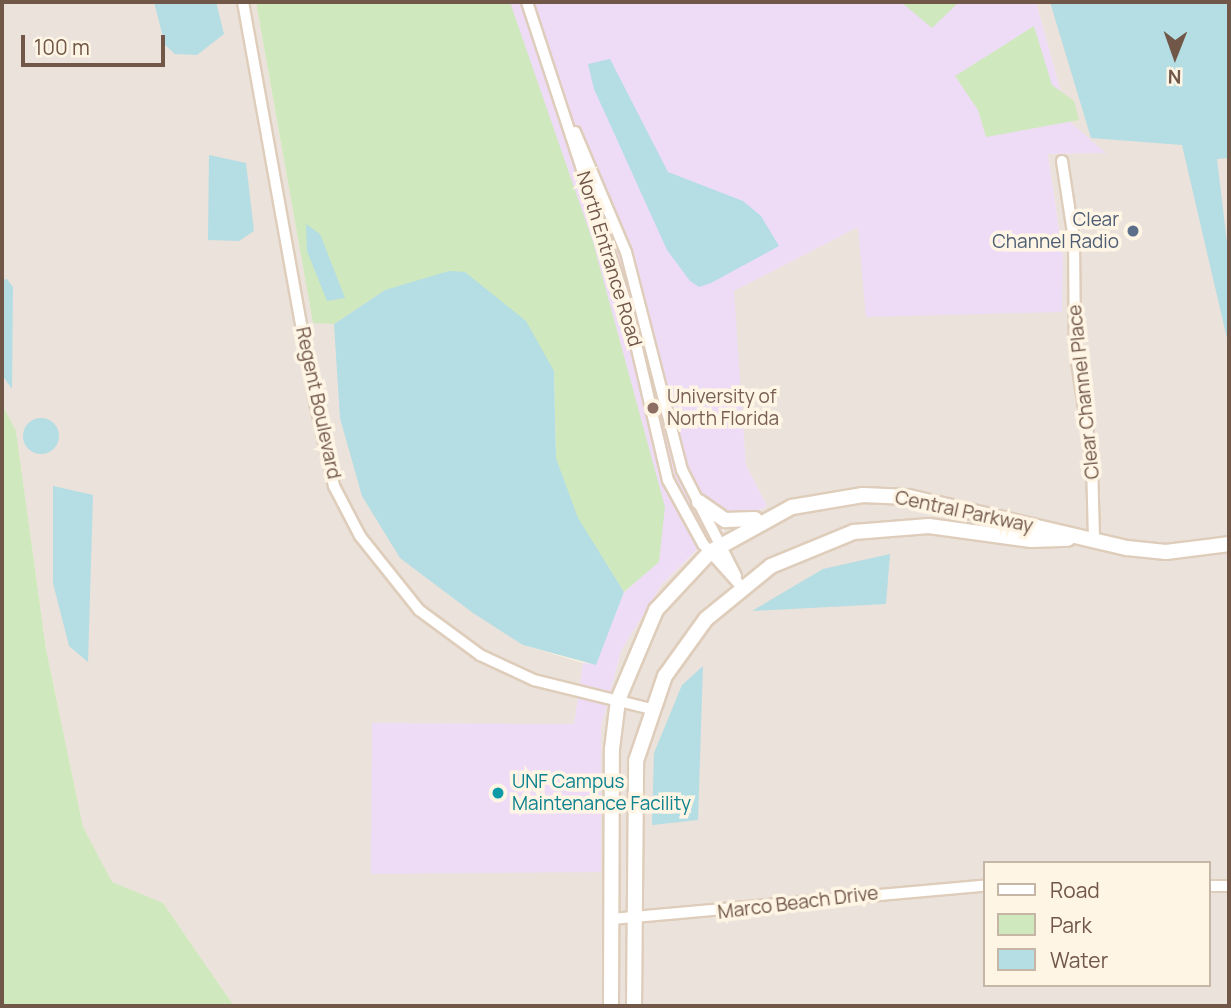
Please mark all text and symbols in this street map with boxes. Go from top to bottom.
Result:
scale bar [24,21,168,65]
north arrow [1140,21,1210,91]
text: 100 m [34,33,90,61]
text: N [1168,64,1182,90]
street label: North Entrance Road [572,169,646,349]
place label: Clear Channel Radio [992,209,1119,253]
marker: Clear Channel Radio [1125,223,1141,239]
street label: Clear Channel Place [1064,304,1104,480]
street label: Regent Boulevard [291,325,345,481]
place label: University of North Florida [667,386,779,430]
marker: University of North Florida [645,400,661,416]
street label: Central Parkway [893,486,1035,538]
place label: UNF Campus Maintenance Facility [512,771,691,815]
marker: UNF Campus Maintenance Facility [490,785,506,801]
legend [982,861,1210,987]
text: Road [1050,876,1100,904]
street label: Marco Beach Drive [716,882,880,924]
text: Park [1050,911,1092,939]
text: Water [1050,946,1108,974]

